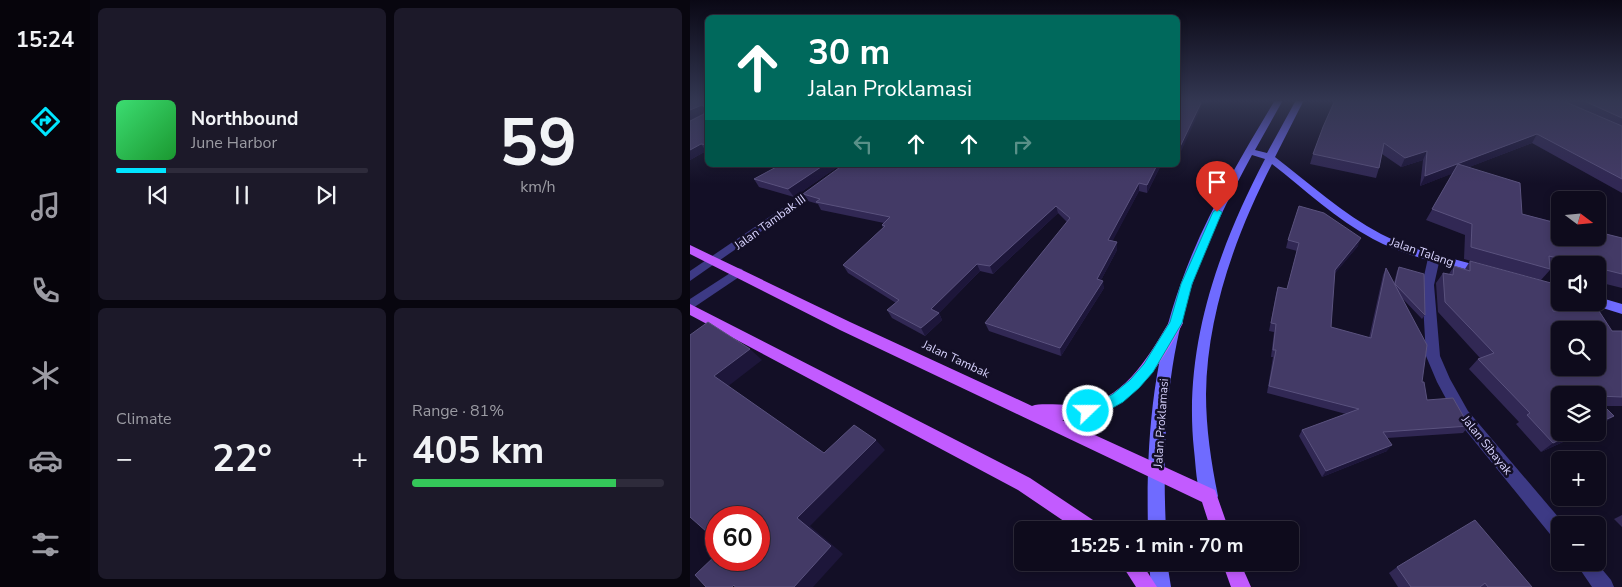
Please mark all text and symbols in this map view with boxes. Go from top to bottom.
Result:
text: 15:24 [16,25,74,55]
text: 30 m [808,29,890,76]
icon: ahead [725,35,790,100]
text: Jalan Proklamasi [808,74,972,104]
text: 59 [499,99,577,188]
icon: directions [28,104,63,139]
text: Northbound [191,106,298,132]
icon: left [849,130,877,158]
icon: ahead [902,130,930,158]
icon: ahead [955,130,983,158]
icon: right [1008,130,1036,158]
text: June Harbor [191,132,277,154]
pin [1196,161,1238,212]
icon: arrive [1203,168,1231,196]
text: km/h [520,176,556,198]
icon: previous [144,181,172,209]
icon: pause [228,181,256,209]
icon: next [312,181,340,209]
icon: music [28,189,63,224]
street label: Jalan Tambak III [730,191,809,254]
north arrow [1551,191,1606,246]
map controls [1551,191,1606,571]
street label: Jalan Talang [1387,233,1456,270]
button: sound [1551,256,1606,311]
icon: phone [28,273,63,308]
button: search [1551,321,1606,376]
street label: Jalan Tambak [919,336,993,382]
icon: climate [28,358,63,393]
street label: Jalan Proklamasi [1150,378,1172,469]
position arrow [1061,384,1113,436]
button: layers [1551,386,1606,441]
text: Range · 81% [412,400,504,422]
text: Climate [116,408,171,430]
street label: Jalan Sibayak [1458,411,1516,479]
text: 405 km [412,425,544,476]
text: 22° [212,433,272,484]
text: − [116,440,133,478]
text: + [351,440,368,478]
icon: car [28,443,63,478]
button: + [1551,451,1606,506]
speed limit sign: 60 [705,506,770,571]
button: − [1551,516,1606,571]
icon: filters [28,527,63,562]
text: 15:25 · 1 min · 70 m [1069,533,1244,559]

